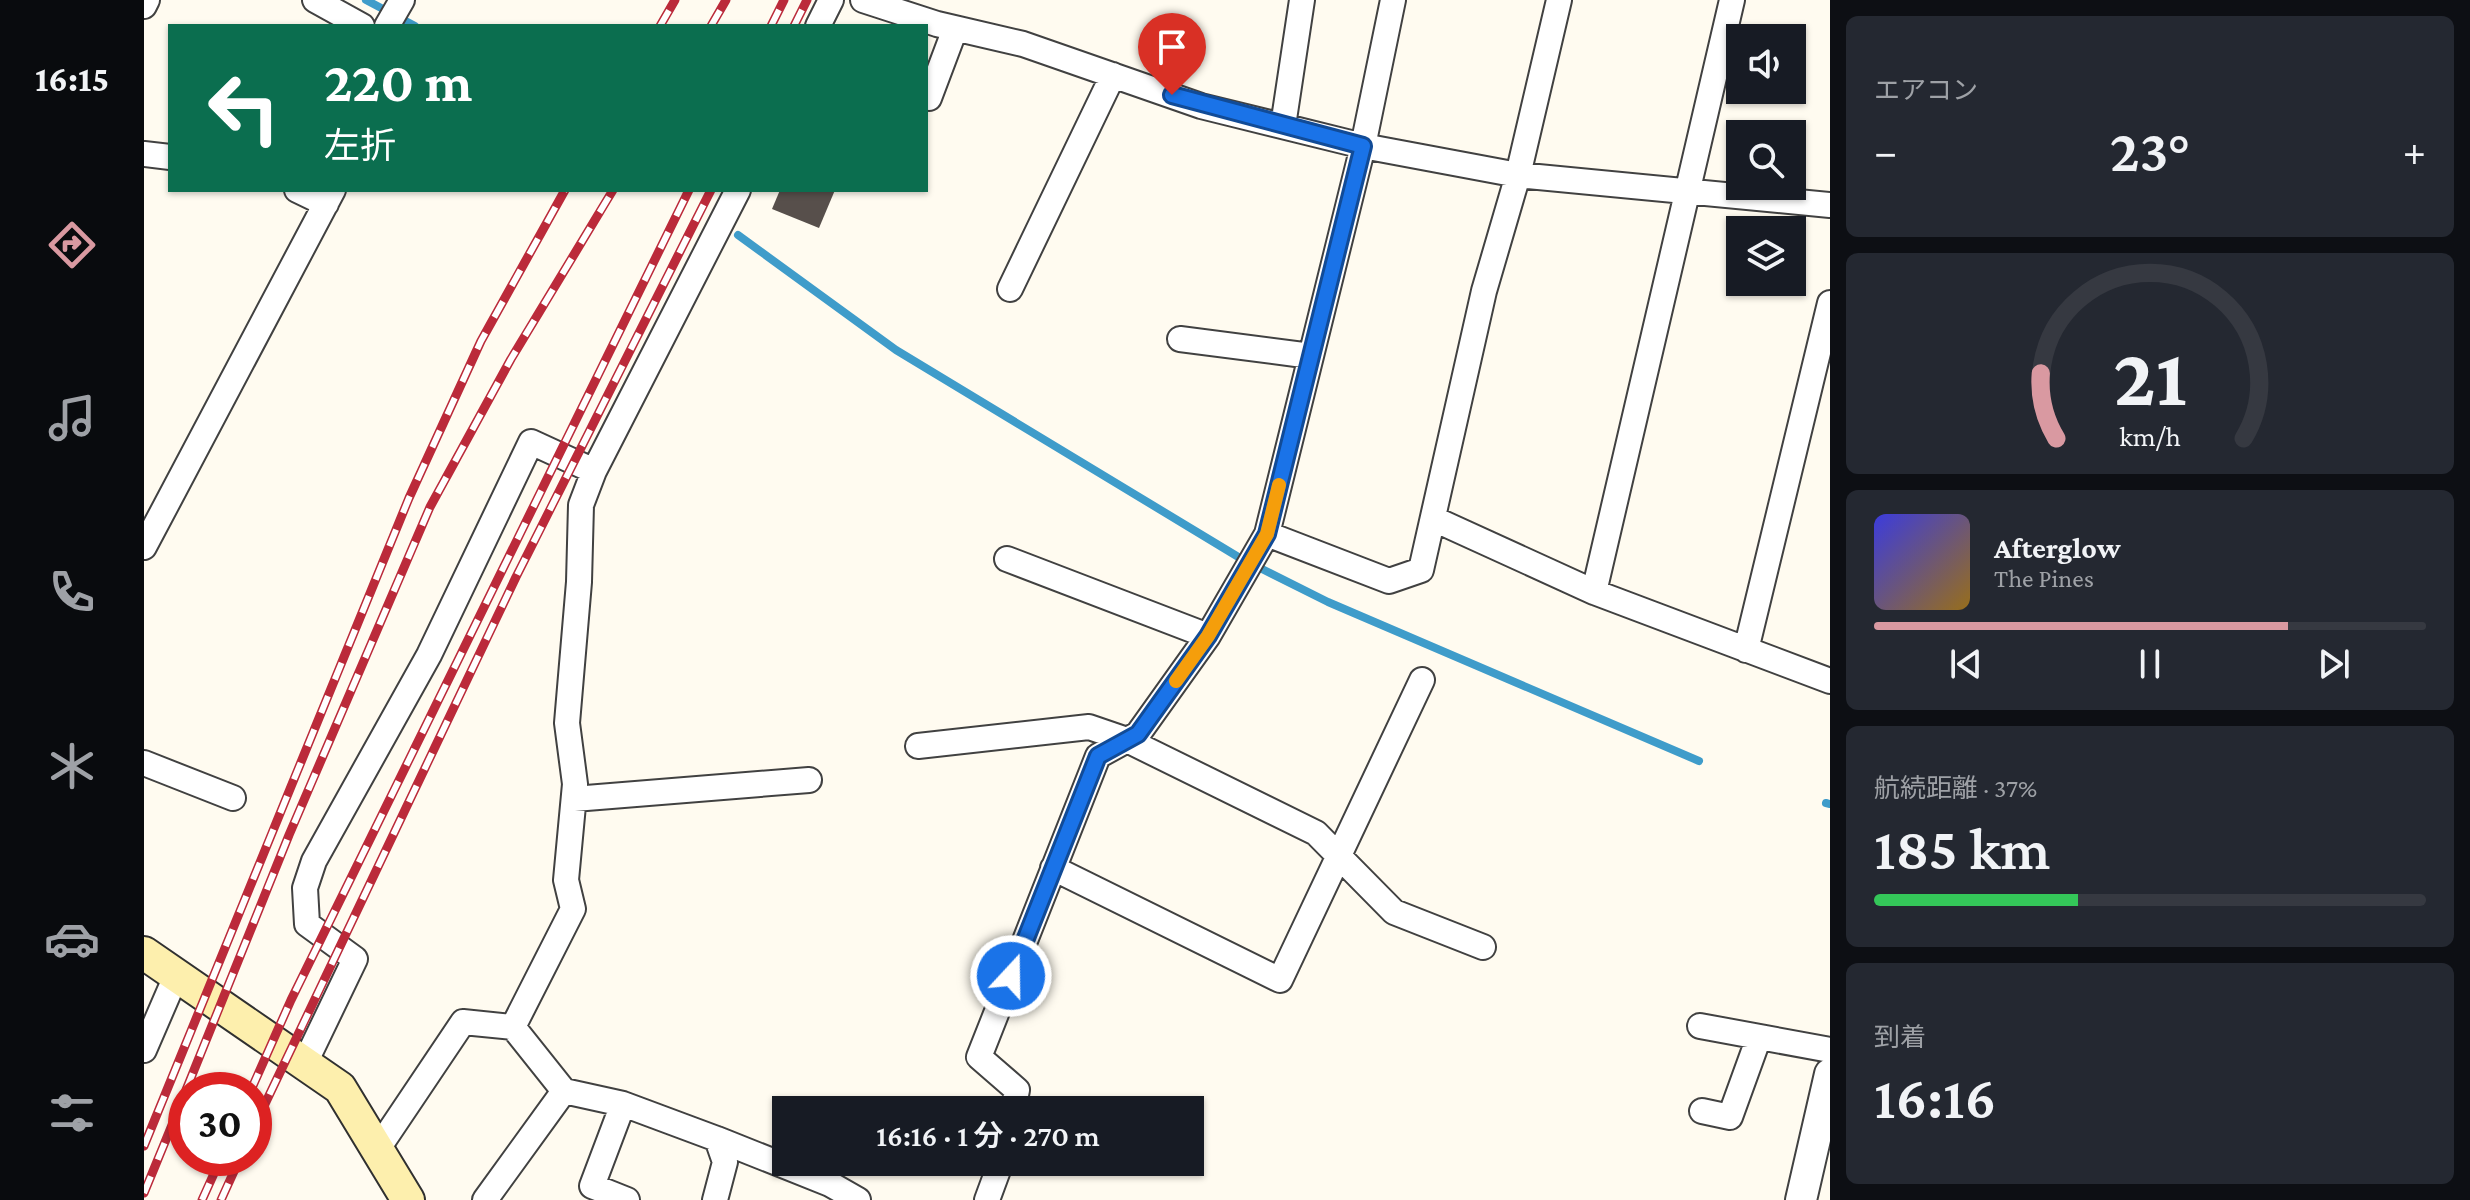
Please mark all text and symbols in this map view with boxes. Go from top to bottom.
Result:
pin [1138,13,1206,95]
map controls [1726,24,1806,296]
button: sound [1726,24,1806,104]
icon: arrive [1150,25,1194,69]
text: 220 m [324,51,473,113]
icon: left [192,56,296,160]
text: 16:15 [35,59,109,99]
text: エアコン [1874,76,1978,105]
text: 23° [2110,117,2190,184]
button: search [1726,120,1806,200]
text: 左折 [324,126,396,166]
text: − [1874,127,1897,175]
text: + [2403,127,2426,175]
button: layers [1726,216,1806,296]
icon: directions [44,217,100,273]
text: 21 [2113,330,2187,423]
icon: music [44,390,100,446]
text: km/h [2119,420,2181,452]
text: Afterglow [1994,531,2121,564]
icon: phone [44,564,100,620]
text: The Pines [1994,564,2094,593]
icon: previous [1944,642,1988,686]
icon: pause [2128,642,2172,686]
icon: next [2312,642,2356,686]
icon: climate [44,738,100,794]
text: 航続距離 · 37% [1874,774,2037,803]
text: 185 km [1874,815,2050,882]
icon: car [44,911,100,967]
position arrow [969,934,1053,1018]
text: 到着 [1874,1023,1926,1052]
text: 16:16 [1874,1064,1996,1131]
speed limit sign: 30 [168,1072,272,1176]
icon: filters [44,1085,100,1141]
text: 16:16 · 1 分 · 270 m [876,1119,1100,1152]

